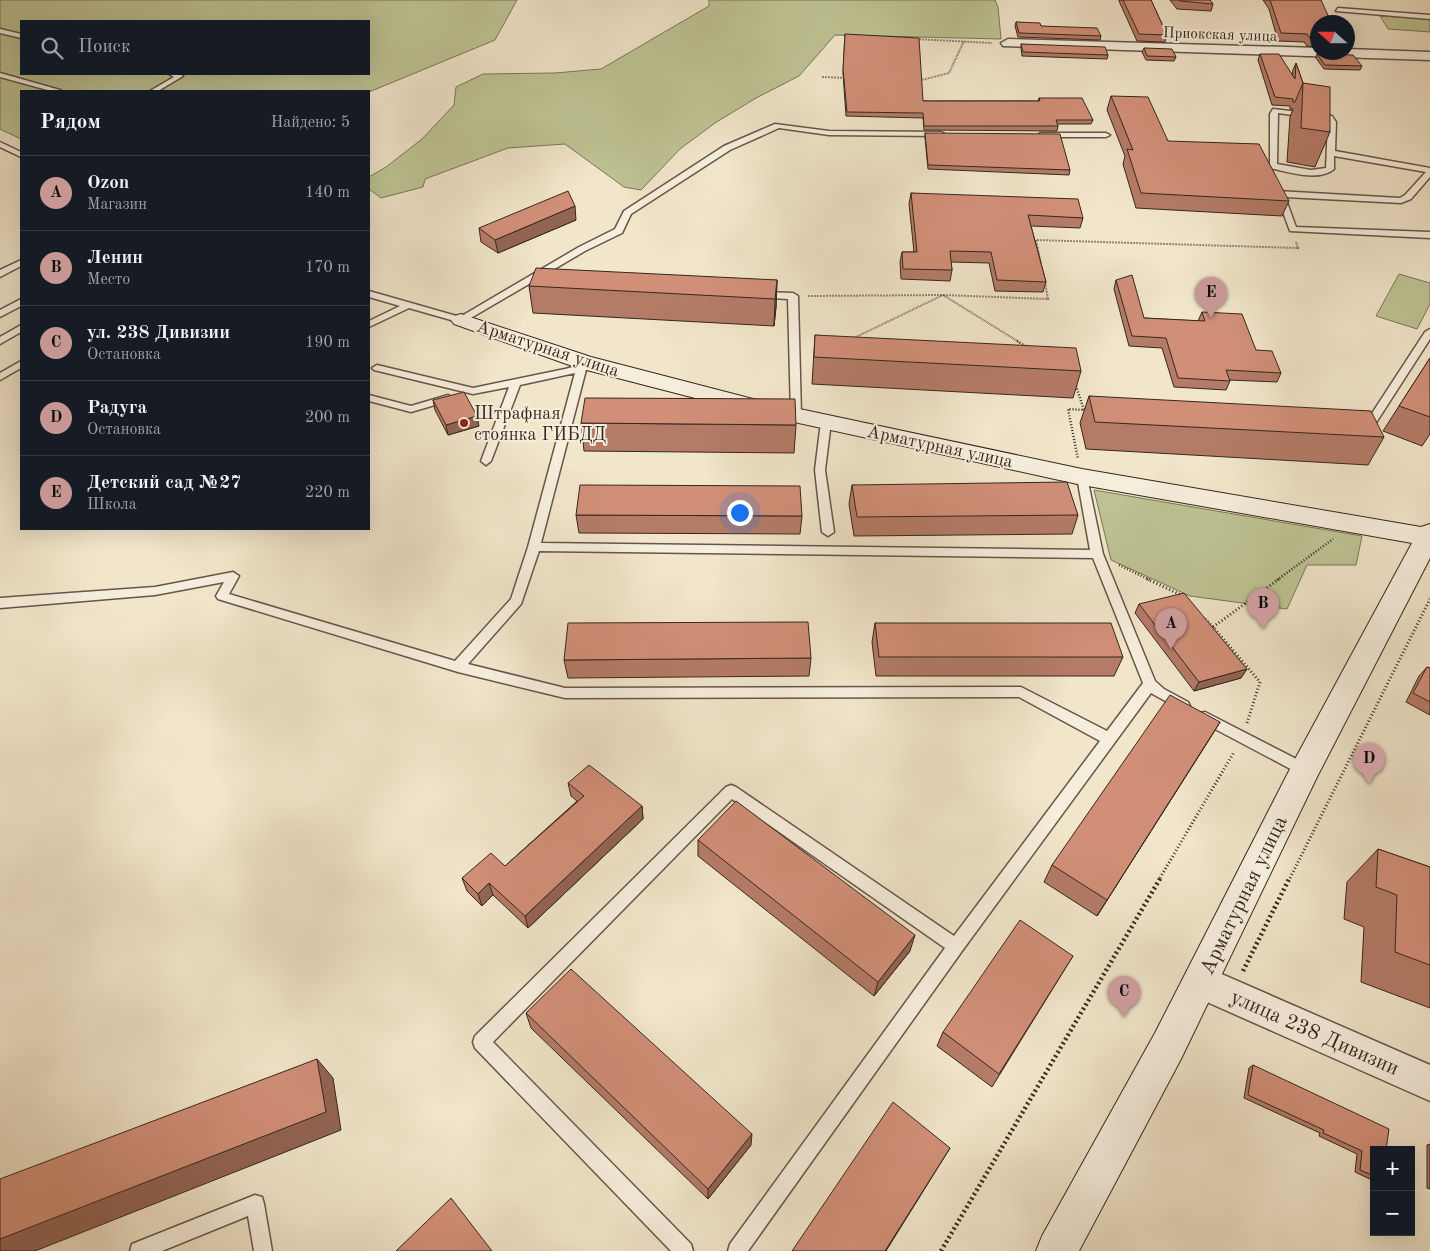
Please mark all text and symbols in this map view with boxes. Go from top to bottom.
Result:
north arrow [1310,15,1355,60]
search box [20,20,370,75]
street label: Приокская улица [1162,26,1278,45]
icon: search [38,34,66,62]
text: Поиск [78,38,130,57]
text: Рядом [40,112,101,133]
text: Найдено: 5 [271,115,350,131]
text: Ozon [87,174,129,193]
text: A [50,185,62,201]
text: 140 m [305,185,350,201]
text: Магазин [87,197,147,213]
text: Ленин [87,249,143,268]
text: B [50,260,62,276]
text: 170 m [305,260,350,276]
text: Место [87,272,130,288]
pin: E [1195,277,1227,318]
street label: Арматурная улица [474,317,621,381]
text: ул. 238 Дивизии [87,324,230,343]
text: C [51,335,61,351]
text: 190 m [305,335,350,351]
text: Остановка [87,347,161,363]
text: Радуга [87,399,147,418]
place label: Штрафная стоянка ГИБДД [474,405,606,444]
text: D [50,410,62,426]
text: 200 m [305,410,350,426]
marker: Штрафная стоянка ГИБДД [458,417,470,429]
text: Остановка [87,422,161,438]
street label: Арматурная улица [865,423,1015,471]
text: Детский сад №27 [87,474,241,493]
text: E [50,485,62,501]
text: 220 m [305,485,350,501]
text: Школа [87,497,137,513]
your location [727,500,753,526]
pin: B [1247,588,1279,629]
pin: A [1155,608,1187,649]
pin: D [1353,743,1385,784]
street label: Арматурная улица [1197,813,1292,978]
pin: C [1108,976,1140,1017]
street label: улица 238 Дивизии [1227,987,1402,1080]
map controls [1370,1146,1415,1236]
button: + [1370,1146,1415,1191]
button: − [1370,1191,1415,1236]

